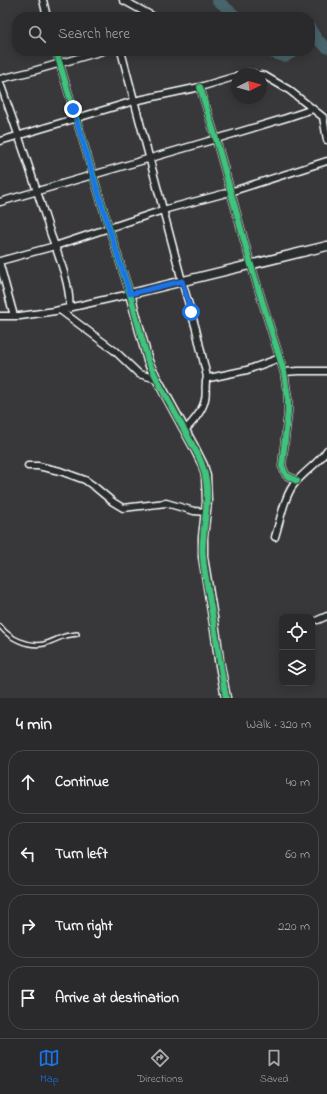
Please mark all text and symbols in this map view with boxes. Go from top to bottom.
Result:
search box [12,12,315,56]
icon: search [26,23,48,45]
text: Search here [58,23,130,45]
north arrow [231,68,267,104]
route end [64,100,82,118]
route start [182,303,200,321]
map controls [279,614,315,686]
button: locate [279,614,315,650]
button: layers [279,650,315,686]
text: 4 min [16,712,52,737]
text: Walk · 320 m [246,715,311,734]
icon: ahead [17,771,39,793]
text: Continue [55,771,109,793]
text: 40 m [286,773,310,792]
icon: left [17,843,39,865]
text: Turn left [55,843,108,865]
text: 60 m [285,845,310,864]
icon: right [17,915,39,937]
text: Turn right [55,915,113,937]
text: 220 m [278,917,310,936]
icon: arrive [17,987,39,1009]
text: Arrive at destination [55,987,179,1009]
tab: Map [38,1047,60,1087]
tab: Directions [137,1047,183,1087]
tab: Saved [260,1047,289,1087]

